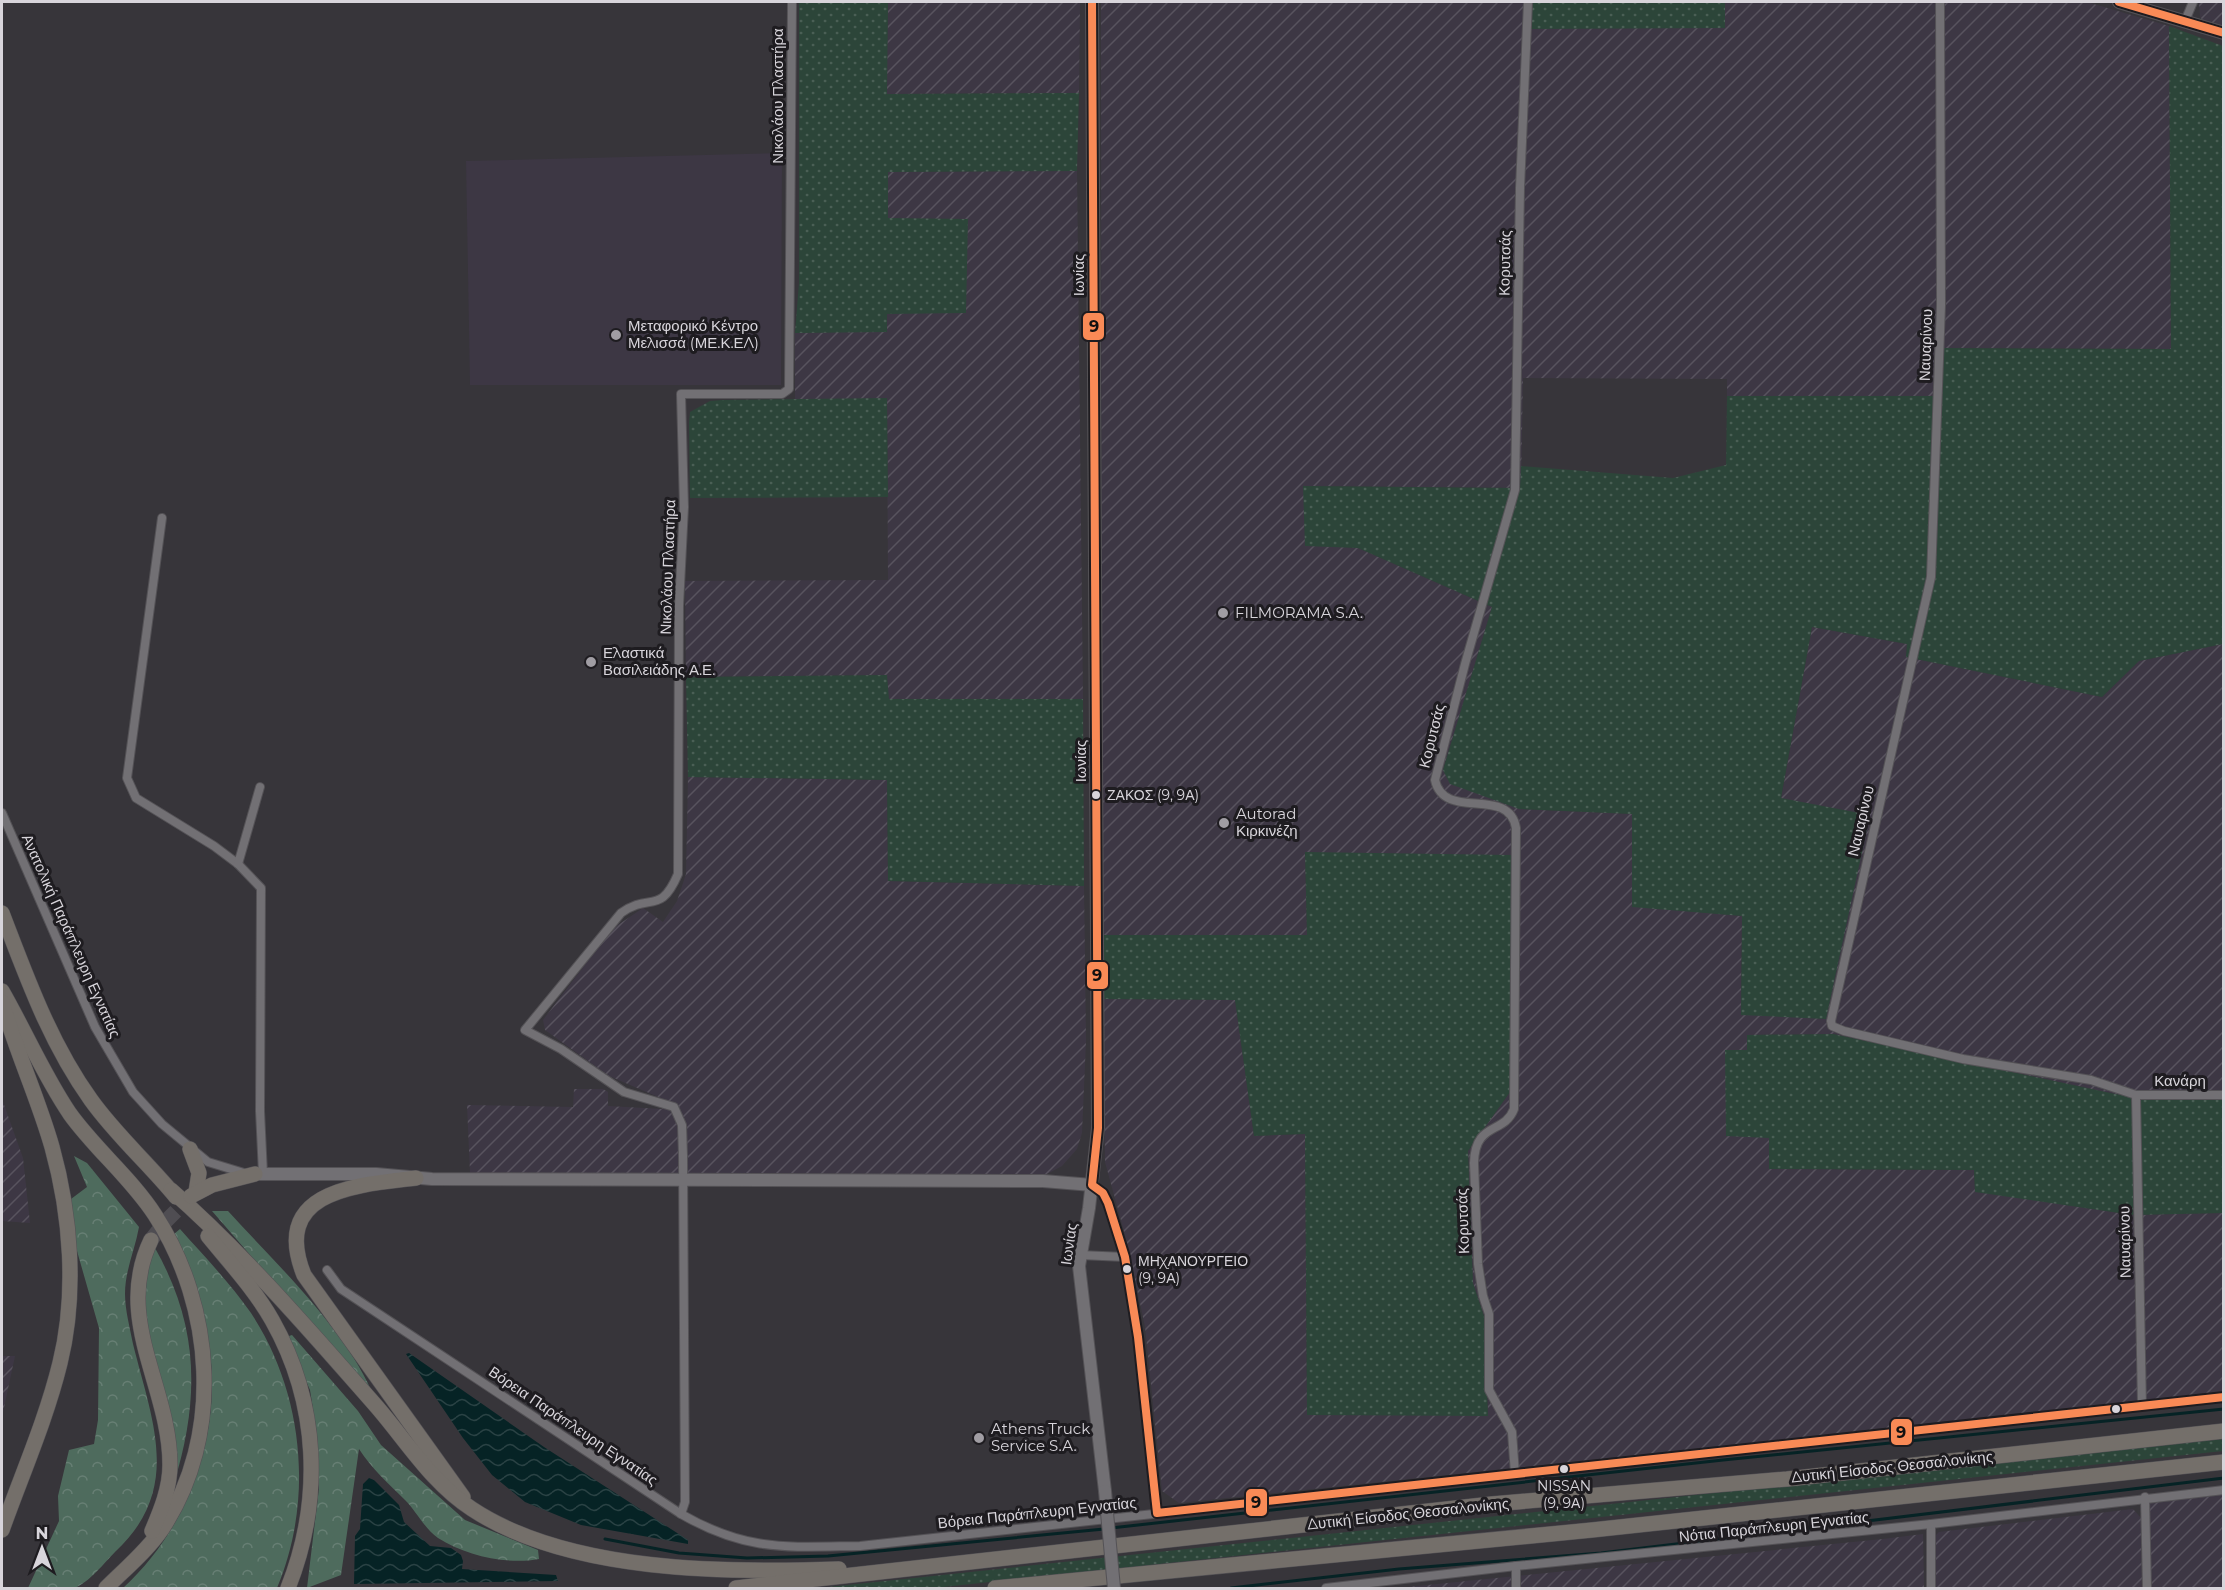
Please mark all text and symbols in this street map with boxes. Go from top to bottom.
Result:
street label: Νικολάου Πλαστήρα [768,28,787,164]
street label: Κορυτσάς [1494,230,1515,296]
street label: Ιωνίας [1069,254,1088,296]
street label: Ναυαρίνου [1915,309,1936,381]
line badge: 9 [1082,312,1105,341]
place label: Μεταφορικό Κέντρο Μελισσά (ΜΕ.Κ.ΕΛ) [628,316,759,352]
text: 9 [1089,317,1099,336]
marker: Μεταφορικό Κέντρο Μελισσά (ΜΕ.Κ.ΕΛ) [609,328,623,342]
street label: Νικολάου Πλαστήρα [656,499,679,635]
place label: FILMORAMA S.A. [1235,603,1363,622]
marker: FILMORAMA S.A. [1216,606,1230,620]
place label: Ελαστικά Βασιλειάδης Α.Ε. [603,643,715,679]
marker: Ελαστικά Βασιλειάδης Α.Ε. [584,655,598,669]
street label: Κορυτσάς [1414,702,1449,770]
street label: Ιωνίας [1071,740,1090,782]
street label: Ναυαρίνου [1843,784,1878,858]
place label: ΖΑΚΟΣ (9, 9Α) [1107,786,1199,804]
marker: ΖΑΚΟΣ (9, 9Α) [1090,789,1102,801]
place label: Autorad Κιρκινέζη [1236,804,1298,840]
marker: Autorad Κιρκινέζη [1217,816,1231,830]
street label: Ανατολική Παράπλευρη Εγνατίας [18,831,125,1041]
line badge: 9 [1086,961,1109,990]
text: 9 [1092,966,1102,985]
street label: Κανάρη [2154,1071,2206,1090]
street label: Κορυτσάς [1452,1188,1473,1254]
street label: Ναυαρίνου [2114,1206,2135,1278]
street label: Ιωνίας [1056,1222,1081,1266]
place label: ΜΗΧΑΝΟΥΡΓΕΙΟ (9, 9Α) [1138,1252,1248,1287]
marker: ΜΗΧΑΝΟΥΡΓΕΙΟ (9, 9Α) [1121,1263,1133,1275]
street label: Βόρεια Παράπλευρη Εγνατίας [485,1362,661,1489]
unlabelled marker [2110,1403,2122,1415]
line badge: 9 [1890,1418,1913,1446]
place label: Athens Truck Service S.A. [991,1419,1090,1455]
text: 9 [1896,1423,1906,1442]
marker: Athens Truck Service S.A. [972,1431,986,1445]
street label: Δυτική Είσοδος Θεσσαλονίκης [1790,1446,1994,1487]
marker: NISSAN (9, 9Α) [1558,1463,1570,1475]
place label: NISSAN (9, 9Α) [1537,1477,1591,1512]
line badge: 9 [1245,1488,1268,1517]
street label: Βόρεια Παράπλευρη Εγνατίας [937,1493,1137,1532]
text: 9 [1251,1493,1261,1512]
street label: Δυτική Είσοδος Θεσσαλονίκης [1306,1493,1510,1534]
street label: Νότια Παράπλευρη Εγνατίας [1678,1507,1870,1546]
north arrow [12,1518,72,1578]
text: N [36,1524,48,1543]

